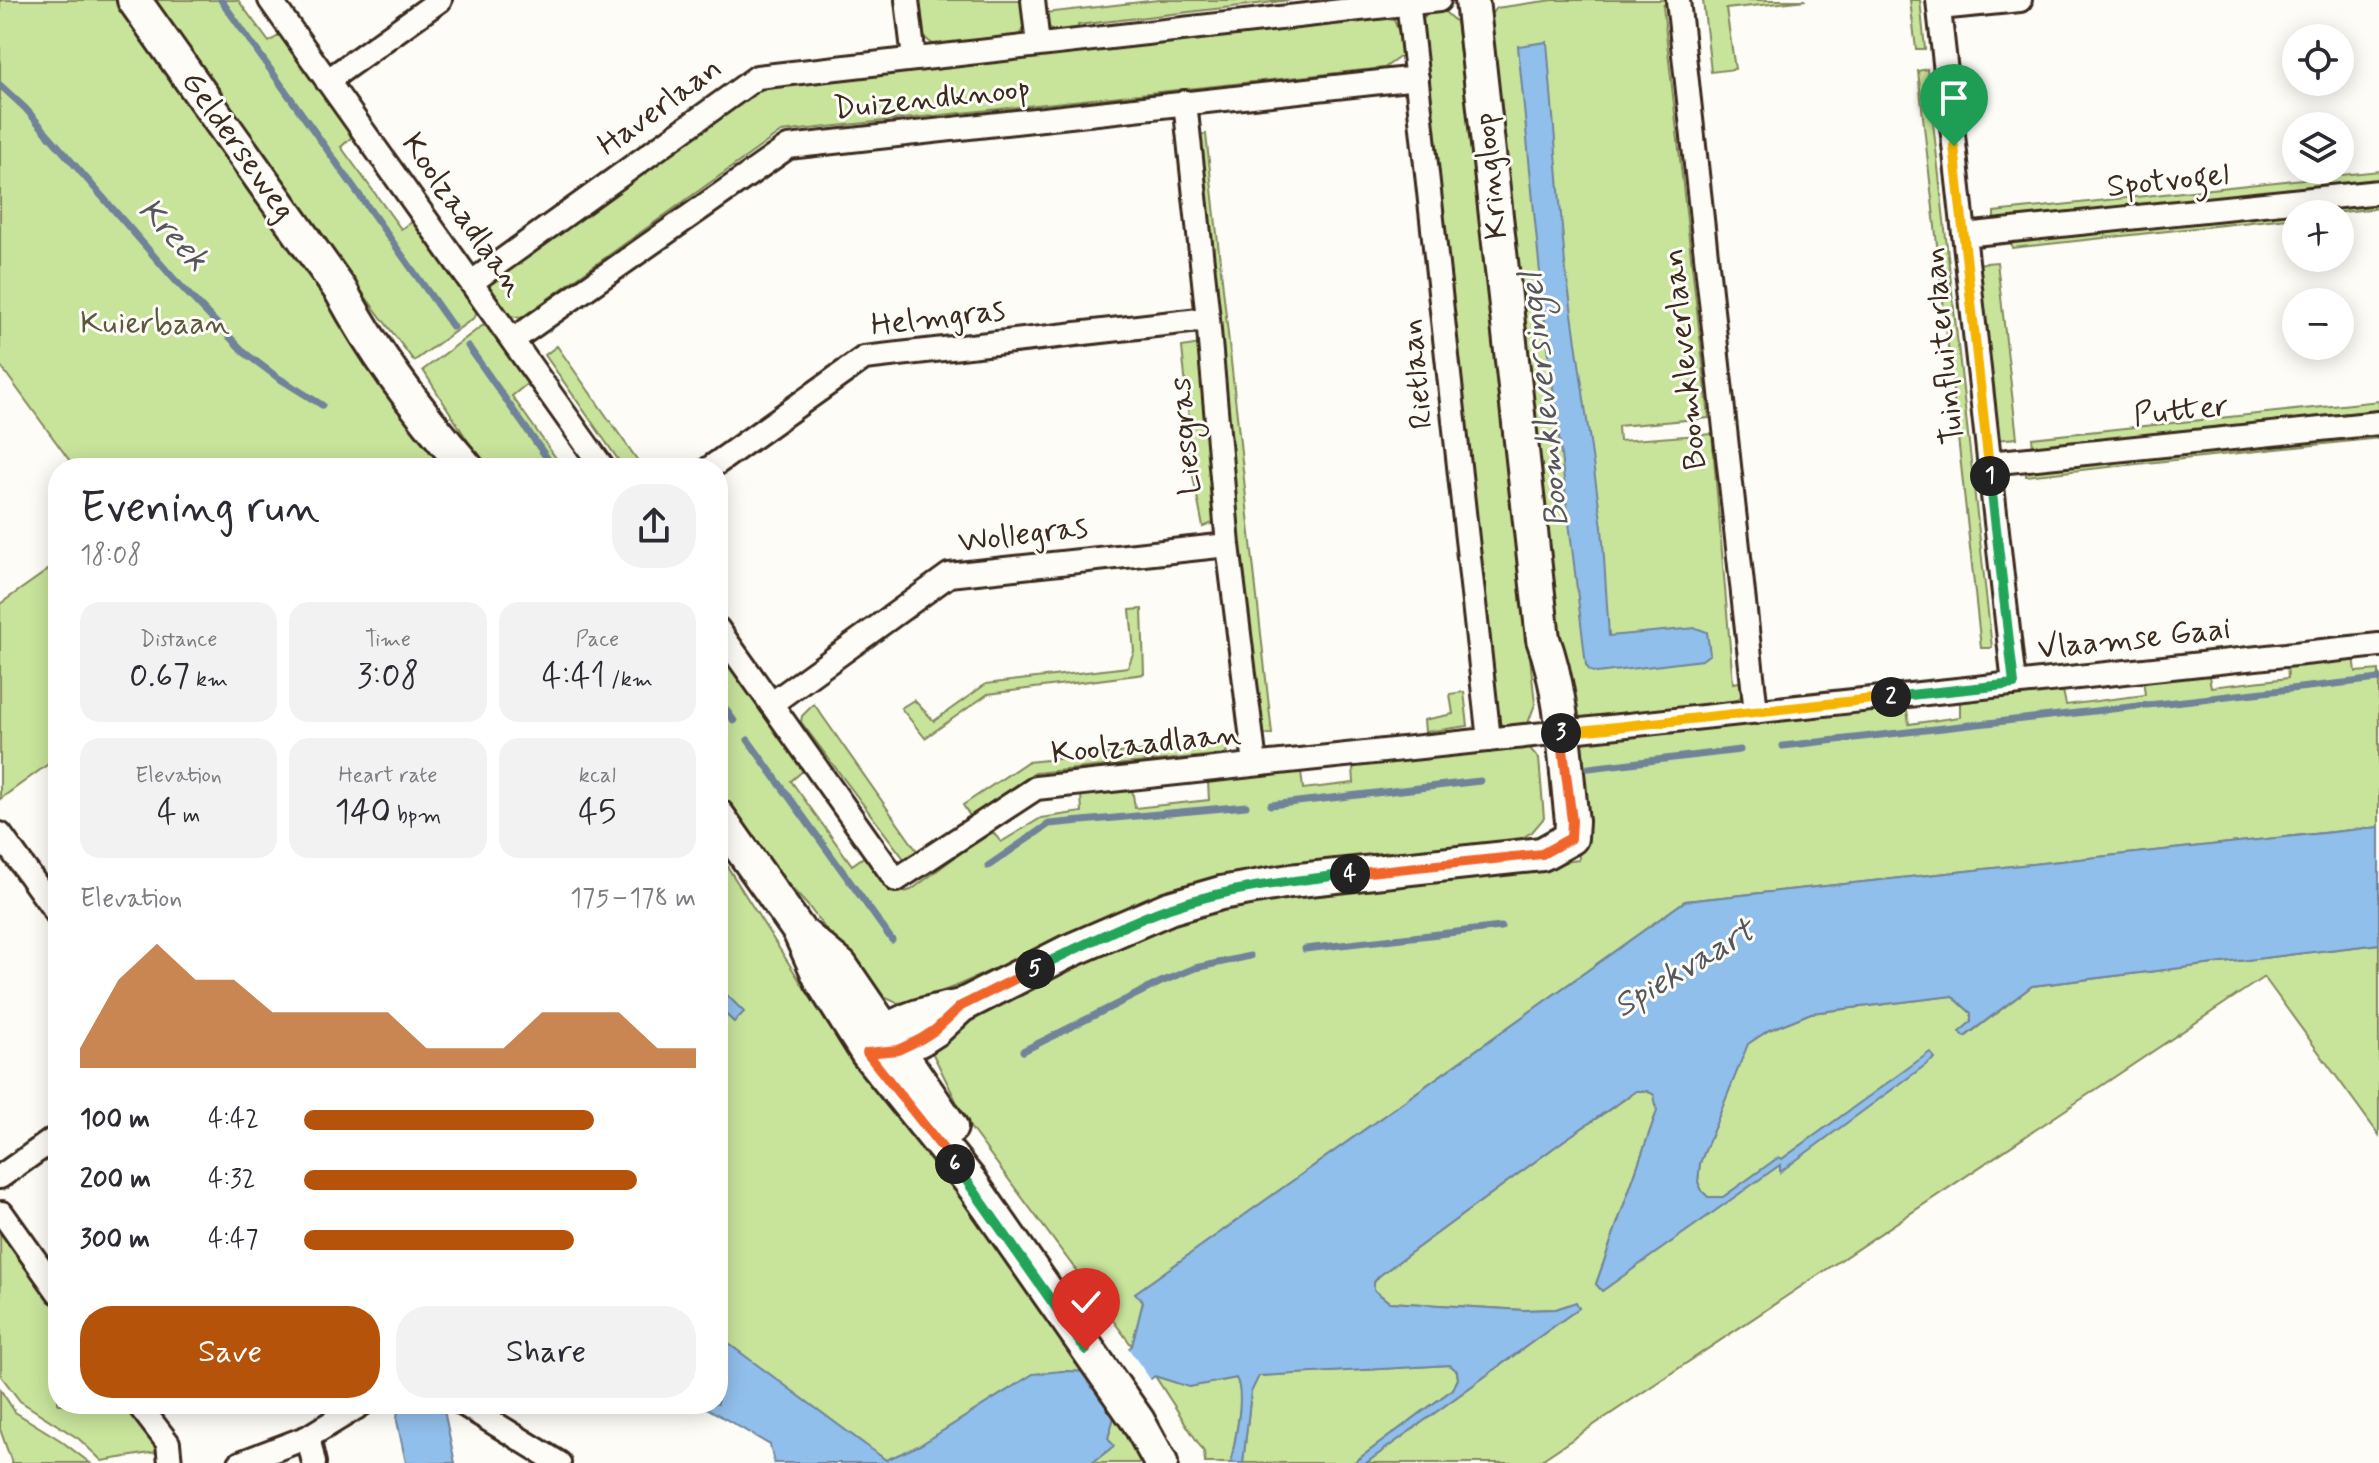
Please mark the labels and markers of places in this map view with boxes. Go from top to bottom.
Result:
pin [1920,64,1988,146]
pin: 1 [1970,456,2010,496]
pin: 2 [1871,677,1911,717]
pin: 3 [1541,713,1581,753]
pin: 4 [1330,854,1370,894]
pin: 5 [1015,949,1055,989]
pin: 6 [935,1144,975,1184]
pin [1052,1268,1120,1350]

